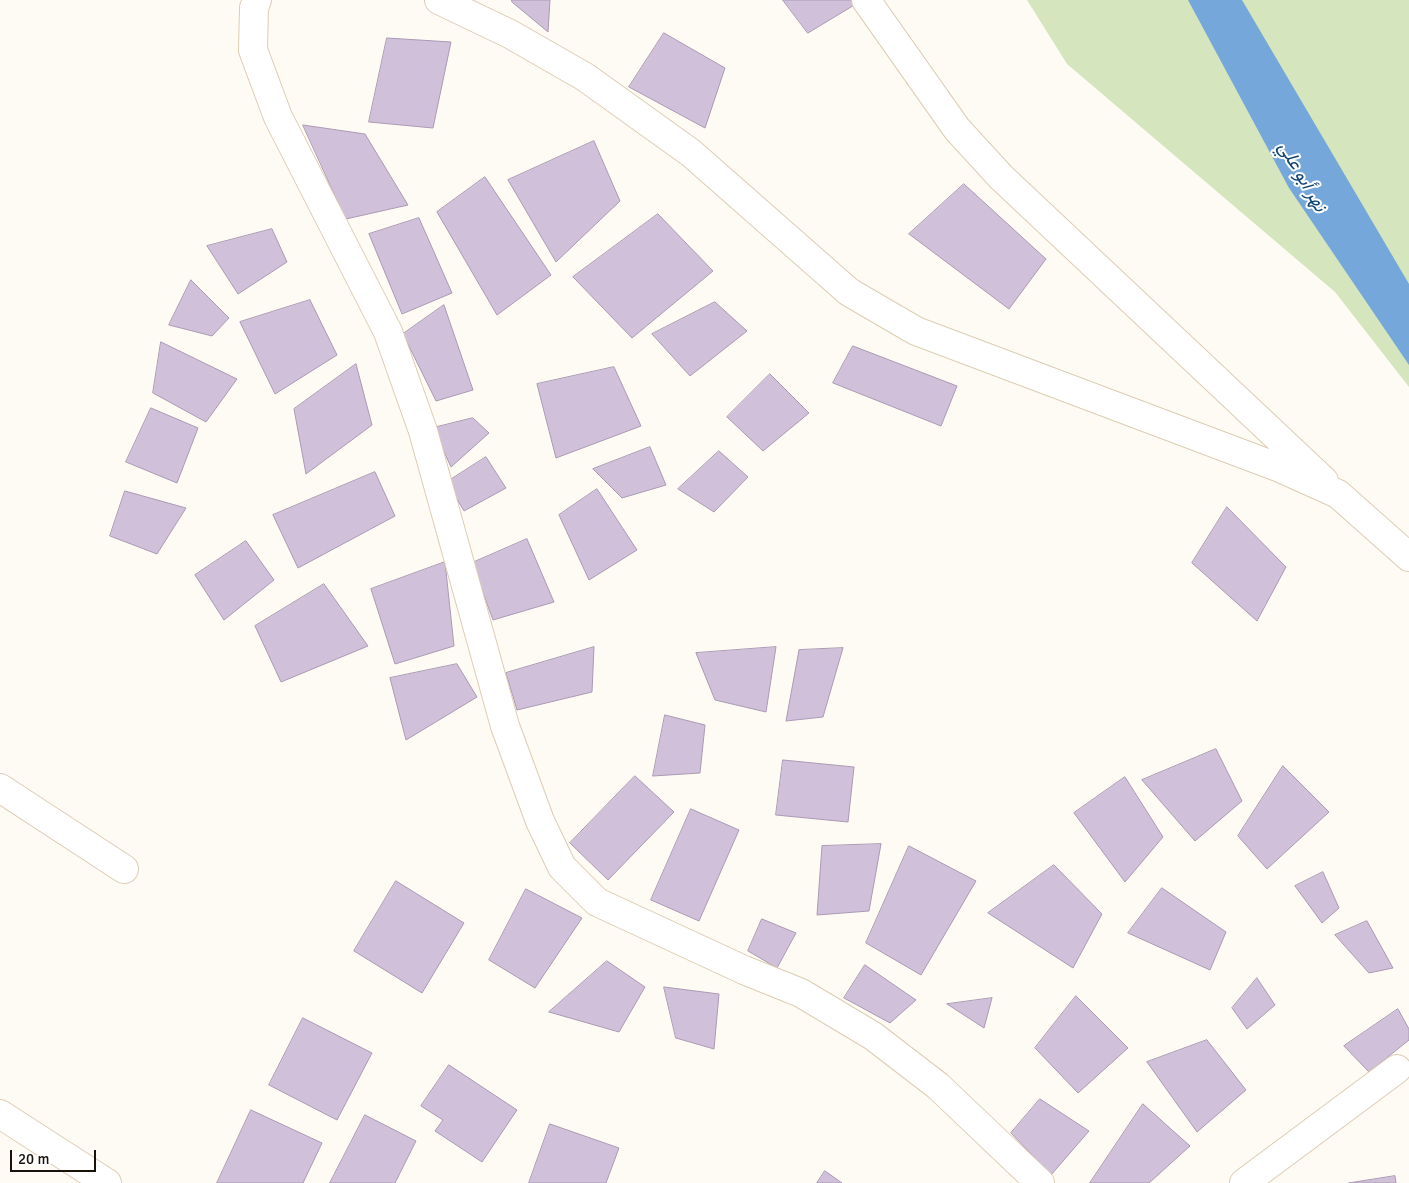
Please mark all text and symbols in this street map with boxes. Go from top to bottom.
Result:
water label: نهر أبو علي [1273,138,1331,216]
scale bar [12,1140,99,1172]
text: 20 m [18,1150,49,1168]

